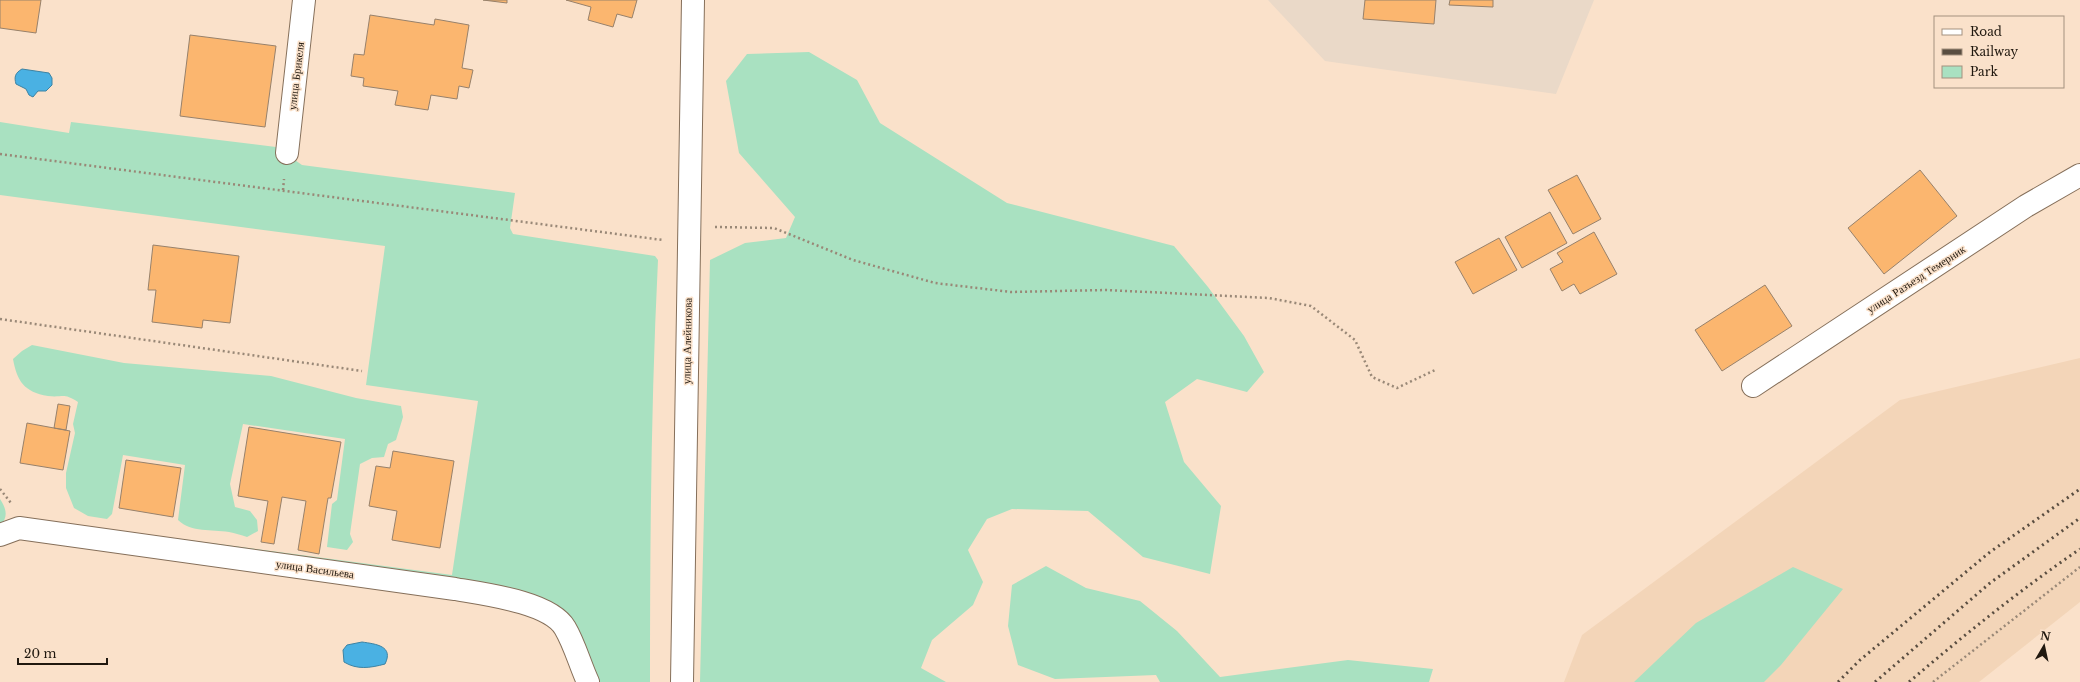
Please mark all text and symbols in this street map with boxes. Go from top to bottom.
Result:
legend [1934,16,2064,88]
text: Road [1970,24,2002,39]
street label: улица Брикеля [285,41,307,111]
text: Railway [1970,44,2019,59]
text: Park [1970,64,1998,79]
street label: улица Разъезд Темерник [1864,242,1968,316]
street label: улица Алейникова [679,298,695,384]
street label: улица Васильева [275,557,355,581]
north arrow [2024,626,2064,666]
text: N [2039,628,2052,644]
scale bar [18,640,107,666]
text: 20 m [24,646,56,661]

